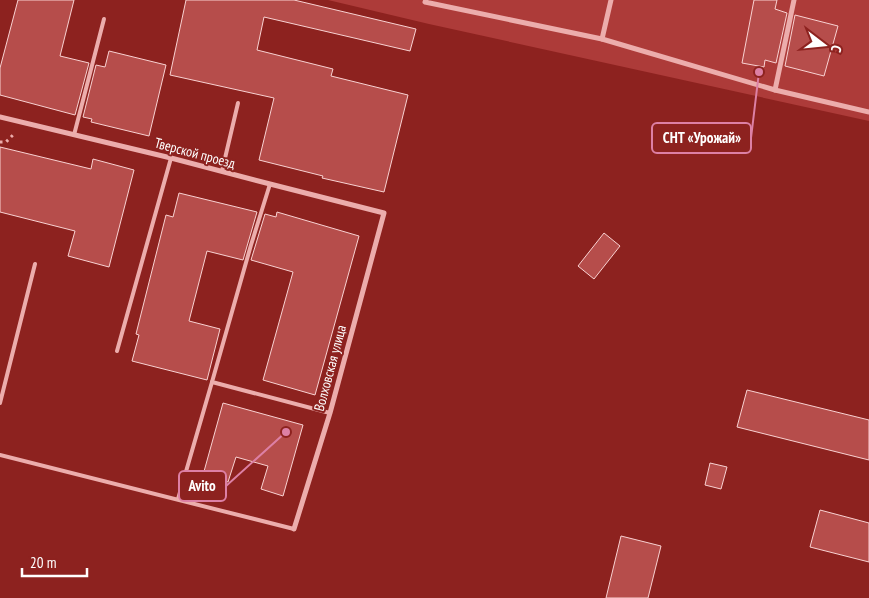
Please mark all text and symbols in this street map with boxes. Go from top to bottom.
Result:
north arrow [799,20,849,70]
text: С [827,43,846,55]
callout: СНТ «Урожай» [652,123,751,153]
text: СНТ «Урожай» [663,128,741,147]
street label: Тверской проезд [153,134,237,172]
street label: Волховская улица [310,323,350,413]
callout: Avito [179,471,226,501]
text: Avito [187,476,216,495]
scale bar [22,546,88,578]
text: 20 m [30,553,56,572]

